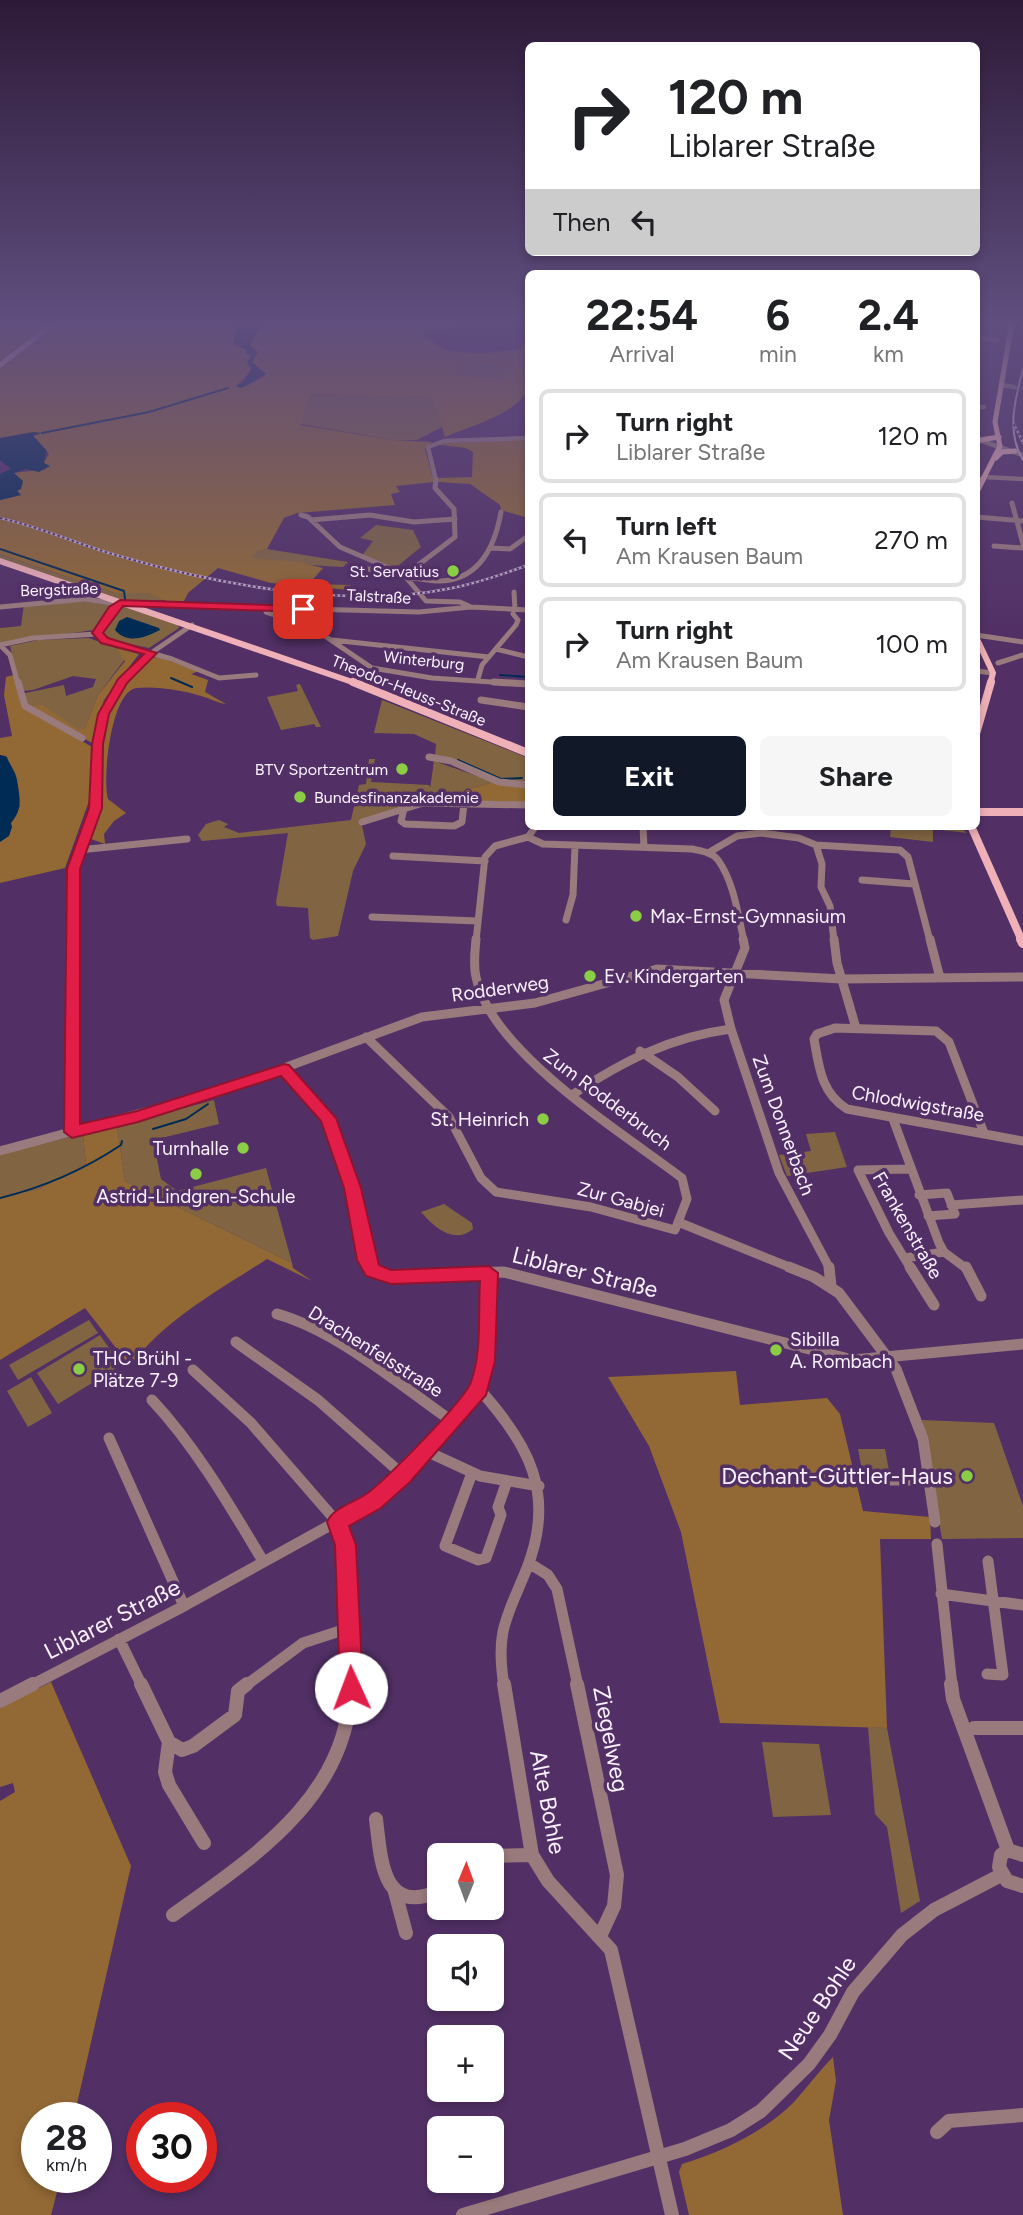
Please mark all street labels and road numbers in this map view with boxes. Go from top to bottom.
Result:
street label: Bergstraße [20,579,99,600]
street label: Talstraße [346,585,412,608]
street label: Winterburg [383,647,465,674]
street label: Theodor-Heuss-Straße [329,651,489,730]
street label: Rodderweg [450,970,550,1007]
street label: Zum Rodderbruch [539,1044,676,1155]
street label: Zum Donnerbach [748,1052,820,1198]
street label: Chlodwigstraße [850,1081,986,1126]
street label: Frankenstraße [868,1168,948,1283]
street label: Zur Gabjei [575,1177,667,1222]
street label: Liblarer Straße [509,1240,661,1304]
street label: Drachenfelsstraße [304,1301,447,1402]
street label: Liblarer Straße [39,1573,185,1665]
street label: Ziegelweg [587,1684,635,1794]
street label: Alte Bohle [524,1748,572,1856]
street label: Neue Bohle [772,1951,862,2065]

